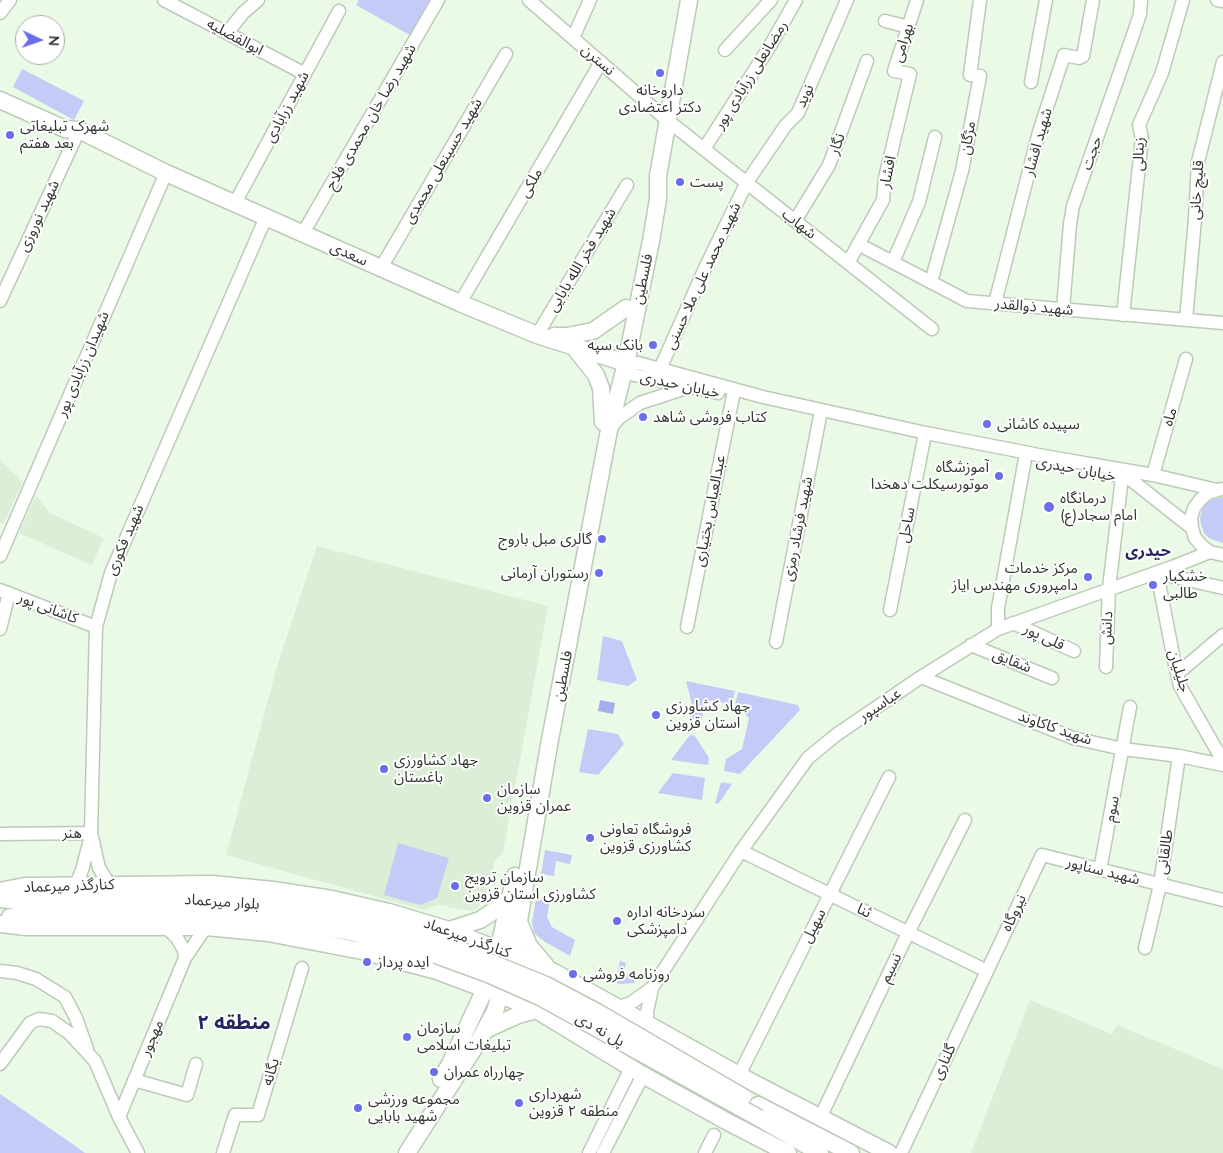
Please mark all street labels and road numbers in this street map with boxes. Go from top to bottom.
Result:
street label: ابوالفضلیه [204,15,266,59]
street label: رمضانعلی زرآبادی پور [710,17,792,133]
street label: بهرامی [888,21,918,65]
street label: شهید رضا خان محمدی فلاح [322,41,420,193]
street label: نسترن [578,41,618,79]
street label: شهید زرآبادی [261,68,313,146]
street label: نوید [792,82,818,110]
street label: شهید حسینعلی محمدی [400,95,486,227]
street label: شهید افشار [1020,106,1056,178]
street label: مژگان [956,120,980,156]
street label: نگار [825,131,849,157]
street label: حجت [1078,134,1106,172]
street label: زینالی [1129,137,1149,171]
street label: افشار [876,154,900,190]
street label: قلیچ خانی [1186,160,1208,220]
street label: ملکی [515,165,547,201]
street label: شهید نوروزی [15,177,63,255]
street label: شهید محمد علی ملا حسنی [661,200,745,352]
street label: شهید فخر الله بابایی [544,205,620,315]
street label: شهاب [778,205,820,243]
street label: سعدی [328,238,370,270]
street label: فلسطین [629,252,657,306]
street label: شهید ذوالقدر [994,295,1074,319]
street label: شهیدان زرآبادی پور [53,309,113,419]
street label: خیابان حیدری [639,368,721,402]
street label: ماه [1159,406,1181,428]
street label: خیابان حیدری [1035,452,1117,486]
street label: عبدالعباس بختیاری [690,454,730,568]
street label: شهید فرشاد رمزی [779,475,817,583]
street label: شهید فکوری [102,502,148,578]
street label: ساحل [895,506,919,544]
street label: کاشانی پور [15,588,81,628]
street label: دانش [1097,611,1117,645]
street label: قلی پور [1021,620,1067,654]
street label: شقایق [990,645,1034,677]
street label: جلیلیان [1164,647,1194,695]
street label: فلسطین [549,649,577,703]
street label: عباسپور [855,684,905,726]
street label: شهید کاکاوند [1016,707,1094,749]
street label: سوم [1101,794,1123,824]
street label: هنر [62,824,82,842]
street label: طالقانی [1153,828,1177,876]
street label: شهید سناپور [1064,853,1142,889]
street label: کنارگذر میرعماد [23,875,115,897]
street label: بلوار میرعماد [184,890,260,914]
street label: نیروگاه [998,892,1030,934]
street label: ثنا [854,900,874,922]
street label: سهیل [798,906,830,946]
street label: کنارگذر میرعماد [421,914,513,962]
street label: نسیم [876,950,906,986]
street label: پل نه دی [572,1009,628,1051]
street label: مهجور [136,1017,168,1059]
street label: گلناری [928,1041,960,1083]
street label: یگانه [258,1056,284,1088]

